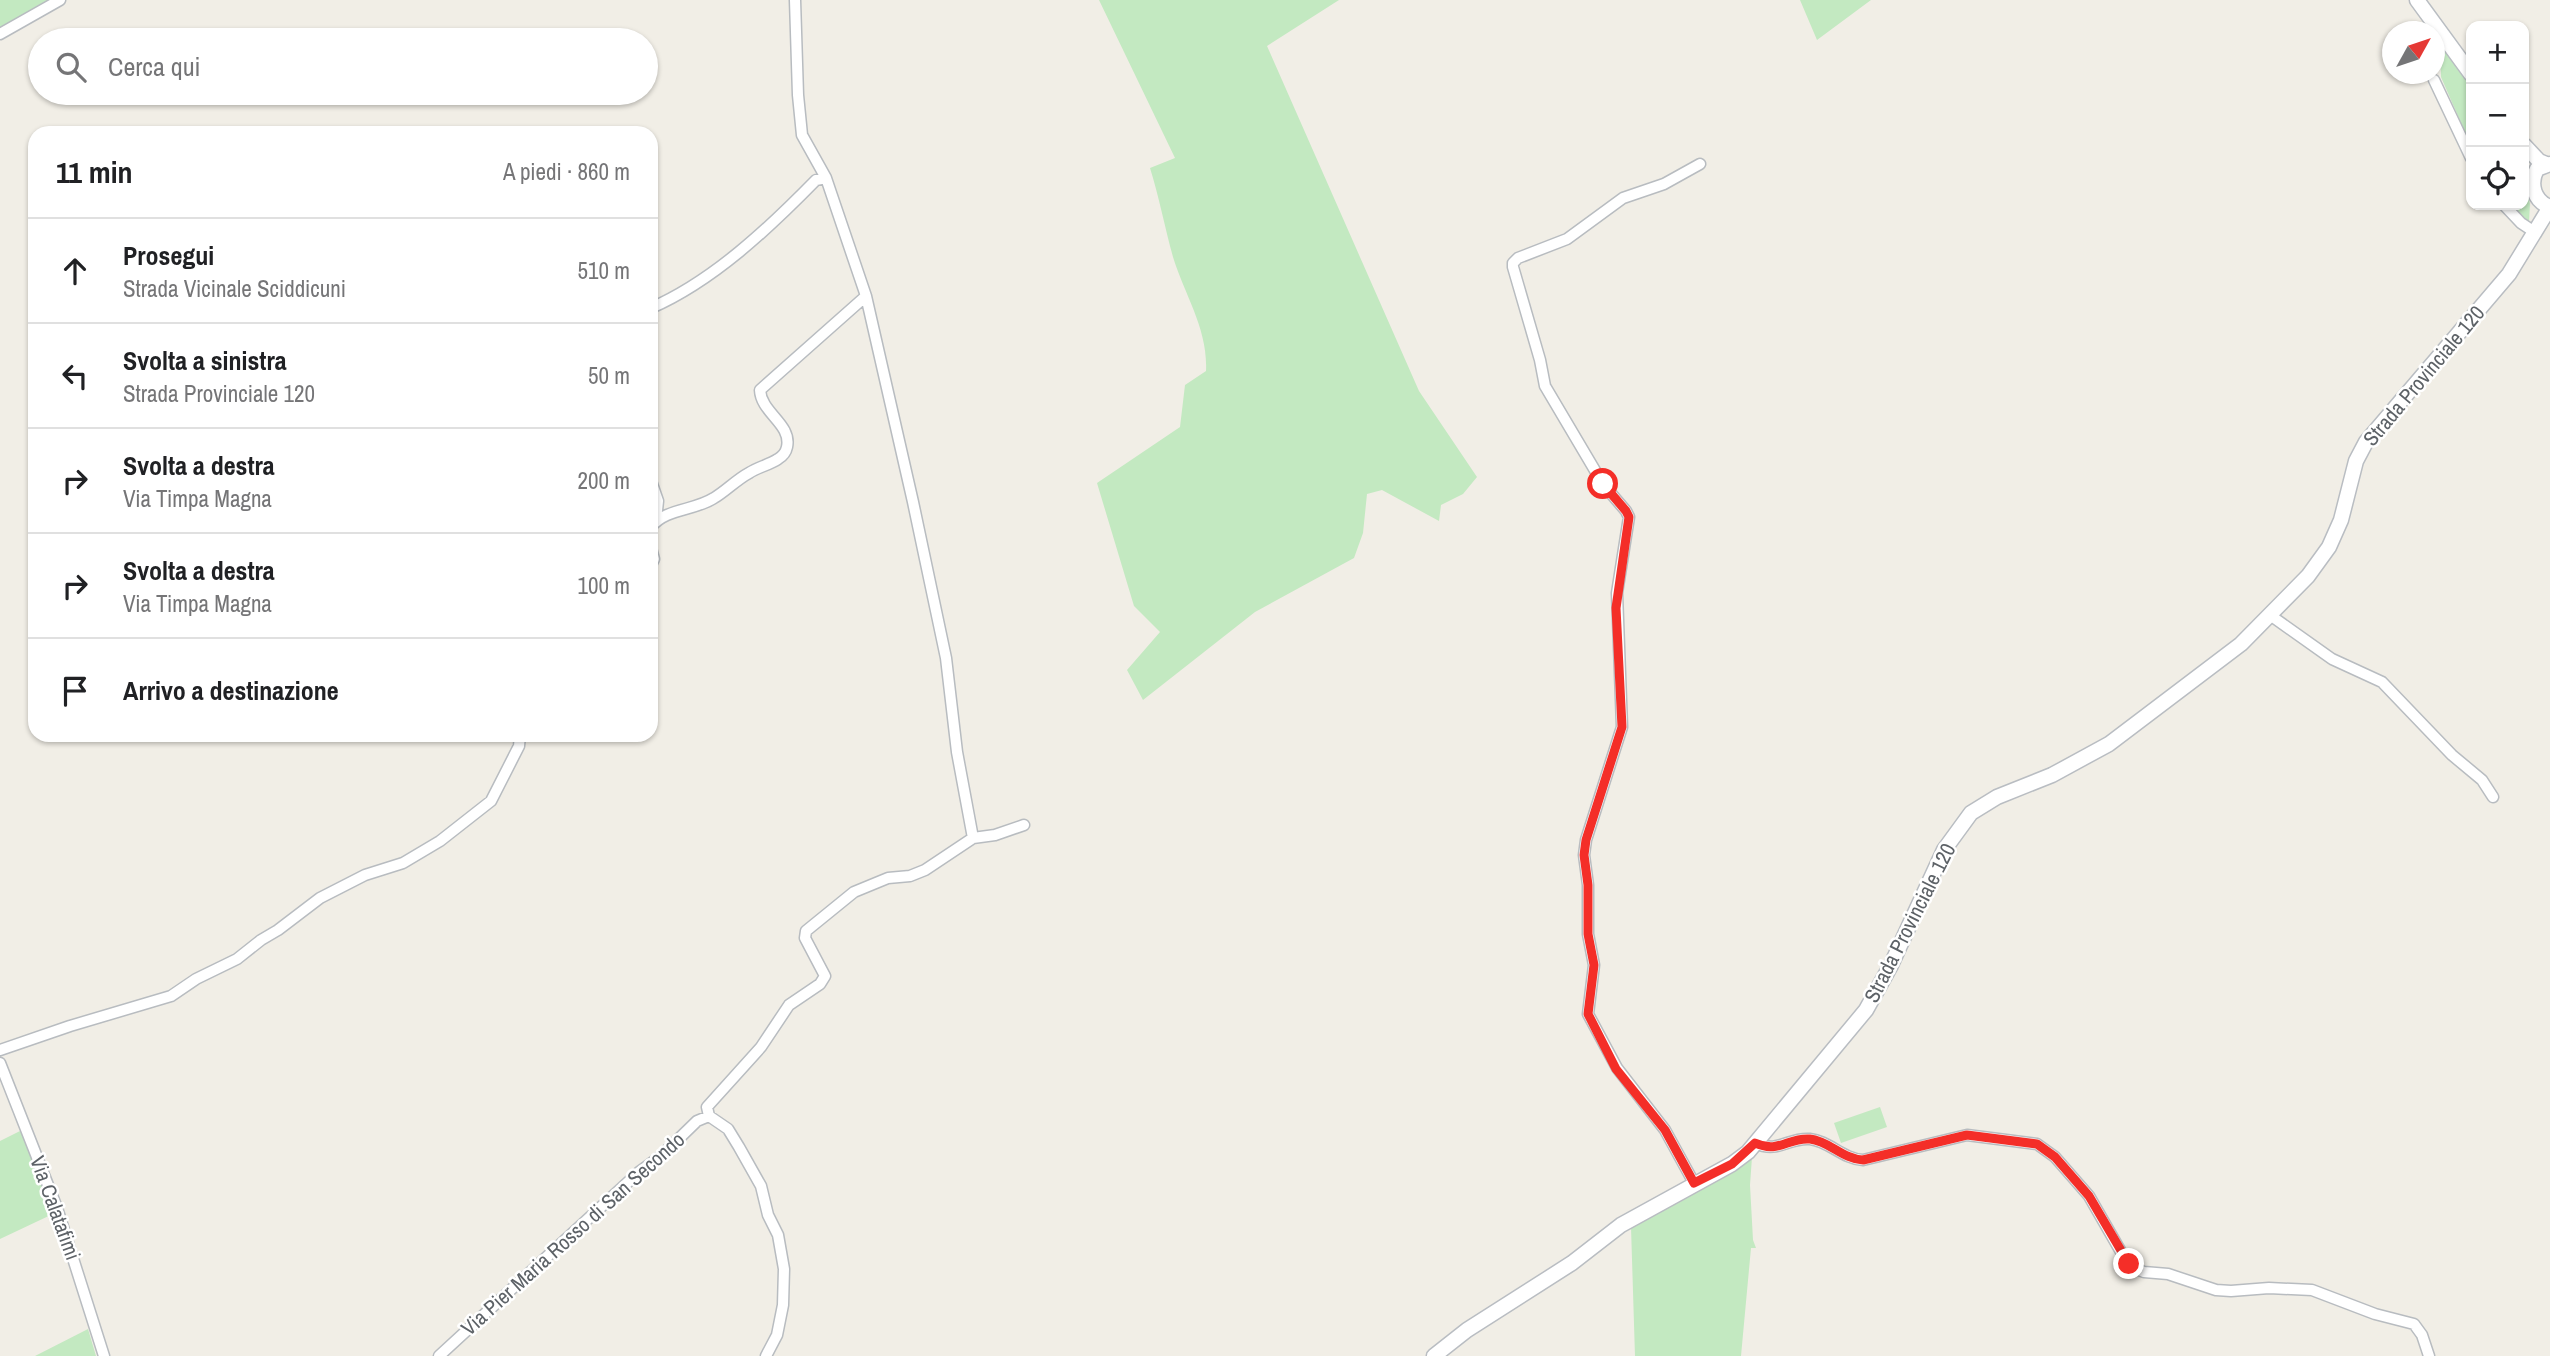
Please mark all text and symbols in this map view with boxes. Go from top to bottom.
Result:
north arrow [2382,21,2445,84]
map controls [2466,21,2529,210]
button: + [2466,21,2529,84]
search box [28,28,658,105]
icon: search [52,48,90,86]
text: Cerca qui [108,49,200,84]
button: − [2466,84,2529,147]
button: locate [2466,147,2529,210]
text: 11 min [56,152,133,192]
text: A piedi · 860 m [503,156,630,187]
text: Prosegui [123,238,214,273]
icon: ahead [56,252,94,290]
text: 510 m [578,255,630,286]
text: Strada Vicinale Sciddicuni [123,273,346,304]
street label: Strada Provinciale 120 [2356,299,2491,452]
text: Svolta a sinistra [123,343,287,378]
icon: left [56,357,94,395]
text: 50 m [588,360,630,391]
text: Strada Provinciale 120 [123,378,315,409]
text: Svolta a destra [123,448,275,483]
icon: right [56,462,94,500]
text: 200 m [578,465,630,496]
route start [1587,468,1618,499]
text: Via Timpa Magna [123,483,272,514]
text: Svolta a destra [123,553,275,588]
icon: right [56,567,94,605]
text: 100 m [578,570,630,601]
text: Via Timpa Magna [123,588,272,619]
icon: arrive [56,672,94,710]
text: Arrivo a destinazione [123,673,339,708]
street label: Strada Provinciale 120 [1857,838,1962,1007]
street label: Via Pier Maria Rosso di San Secondo [455,1125,691,1342]
street label: Via Calatafimi [23,1152,88,1264]
route end [2113,1248,2144,1279]

